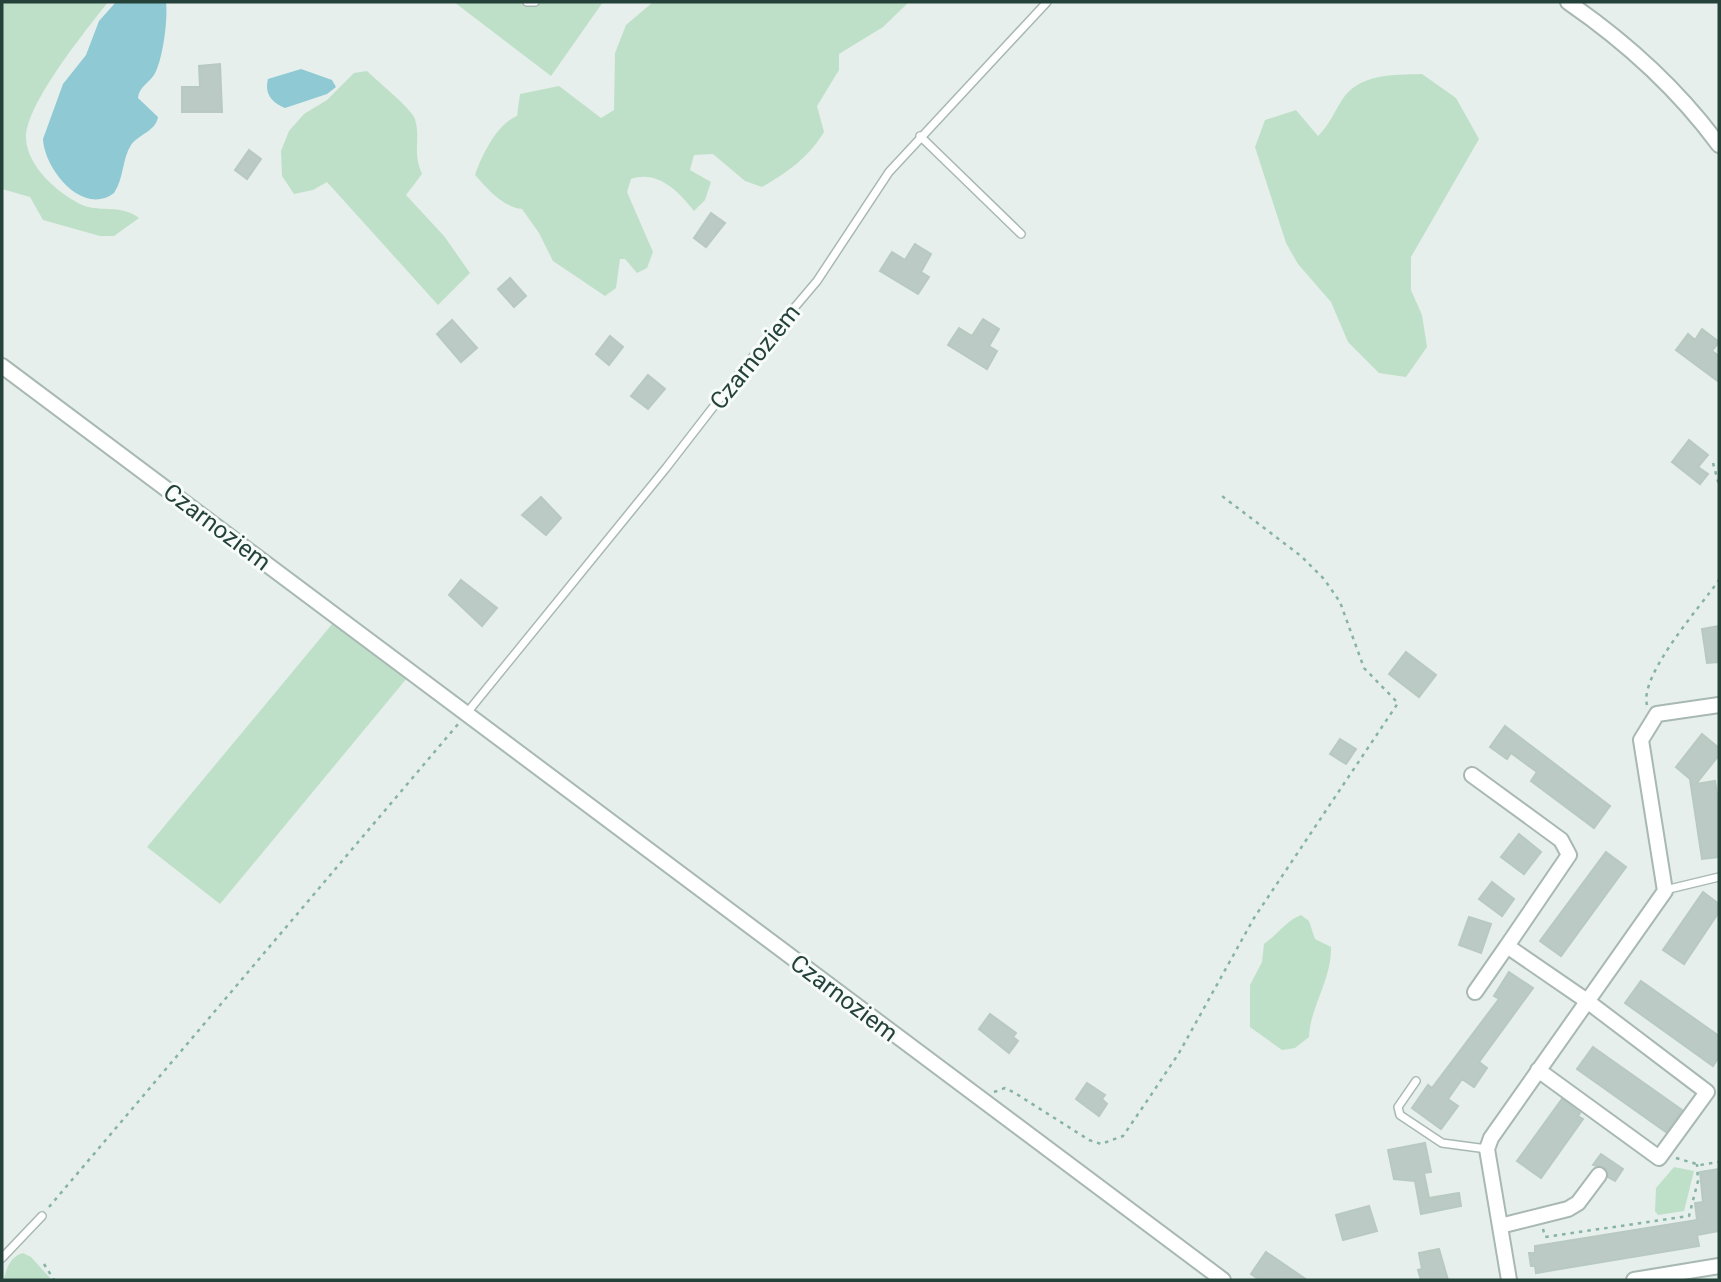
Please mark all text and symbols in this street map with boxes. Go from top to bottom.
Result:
street label: Czarnoziem [704,299,806,415]
street label: Czarnoziem [158,478,276,576]
street label: Czarnoziem [785,949,903,1047]

